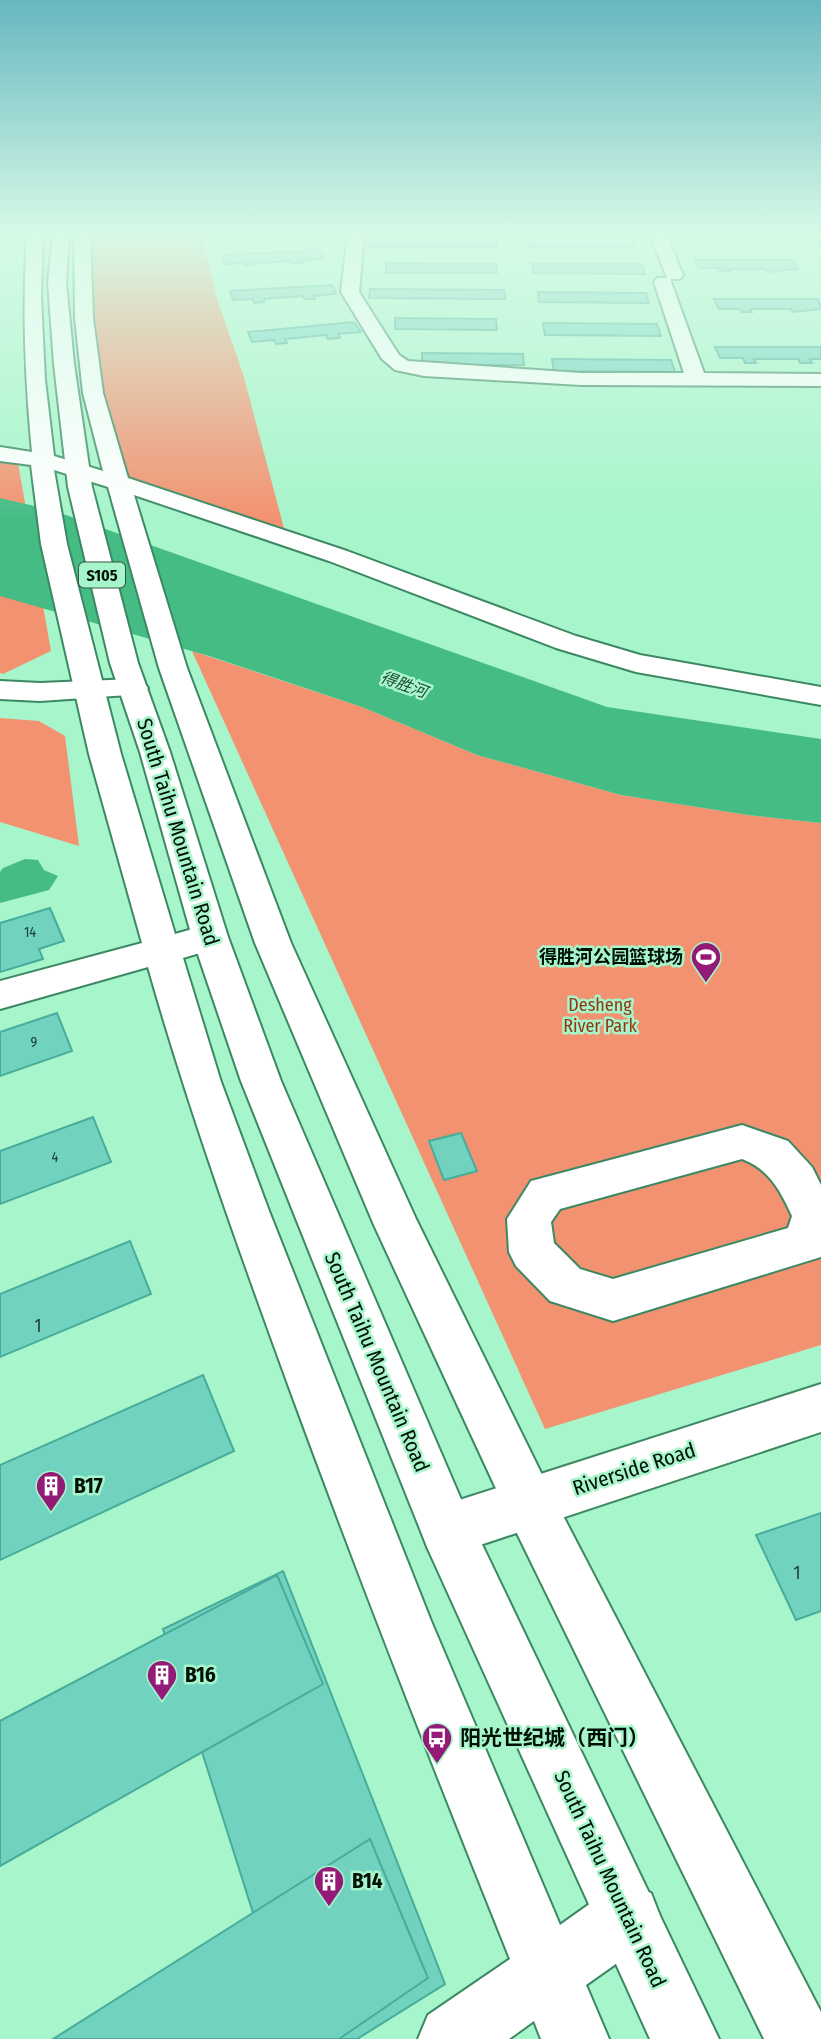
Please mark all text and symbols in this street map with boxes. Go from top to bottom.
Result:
road number: S105 [79,562,125,588]
water label: 得胜河 [378,667,432,703]
street label: South Taihu Mountain Road [131,715,225,949]
house number: 14 [24,924,36,941]
sports icon: 得胜河公园篮球场 [689,940,723,984]
place label: 得胜河公园篮球场 [539,946,683,968]
park label: Desheng River Park [563,994,637,1037]
house number: 9 [31,1034,38,1051]
house number: 4 [52,1149,59,1166]
street label: South Taihu Mountain Road [319,1248,435,1476]
house number: 1 [34,1315,42,1337]
street label: Riverside Road [569,1437,699,1501]
building icon: B17 [34,1469,68,1513]
place label: B17 [74,1473,103,1499]
house number: 1 [793,1562,801,1584]
building icon: B16 [145,1658,179,1702]
place label: B16 [185,1662,216,1688]
bus stop icon: 阳光世纪城（西门） [420,1721,454,1765]
place label: 阳光世纪城（西门） [460,1725,649,1751]
street label: South Taihu Mountain Road [548,1766,672,1992]
building icon: B14 [312,1864,346,1908]
place label: B14 [352,1868,383,1894]

